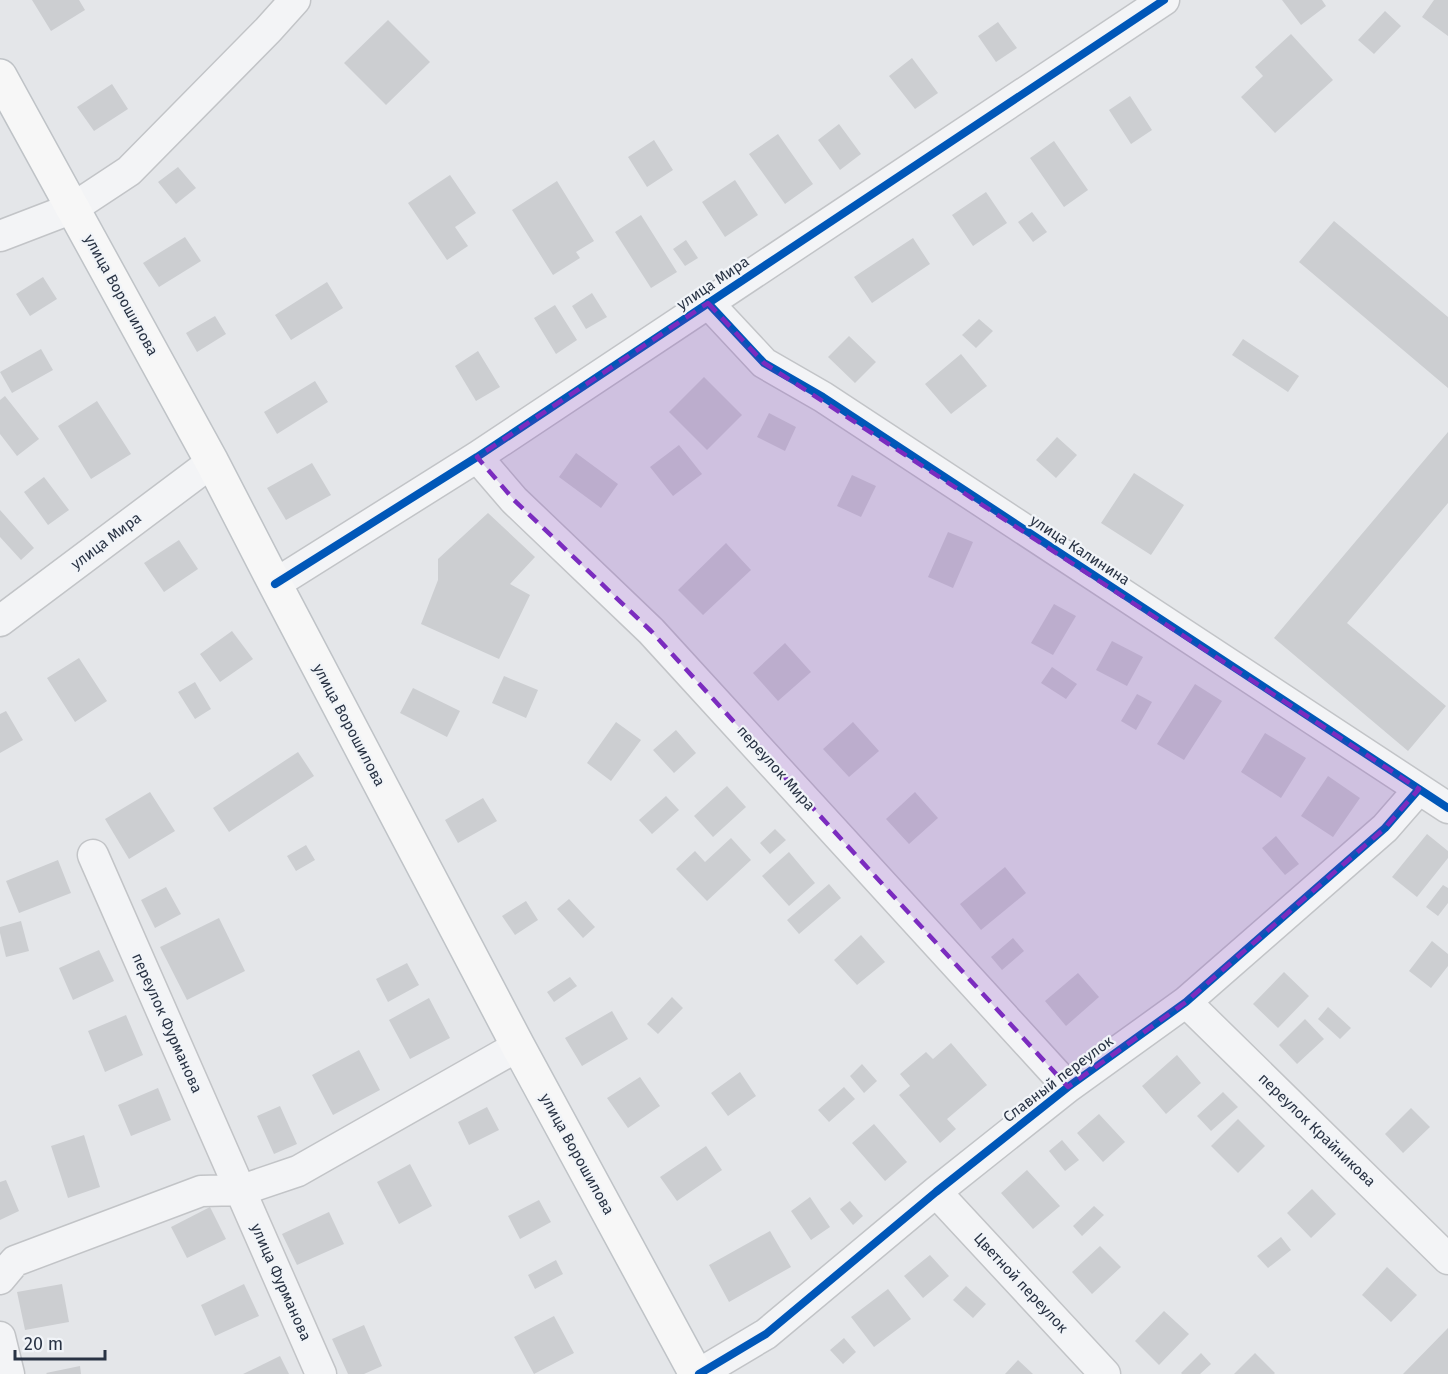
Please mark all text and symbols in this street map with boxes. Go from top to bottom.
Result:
street label: улица Ворошилова [80,231,162,359]
street label: улица Мира [673,252,753,314]
street label: улица Мира [67,509,145,573]
street label: улица Калинина [1027,511,1133,589]
street label: улица Ворошилова [309,661,389,789]
street label: переулок Мира [733,722,819,814]
street label: переулок Фурманова [128,950,206,1096]
street label: Славный переулок [999,1032,1117,1126]
street label: переулок Крайникова [1255,1069,1379,1191]
street label: улица Ворошилова [536,1090,618,1218]
street label: улица Фурманова [247,1220,315,1344]
street label: Цветной переулок [970,1229,1072,1337]
scale bar [15,1323,105,1361]
text: 20 m [24,1333,63,1355]

